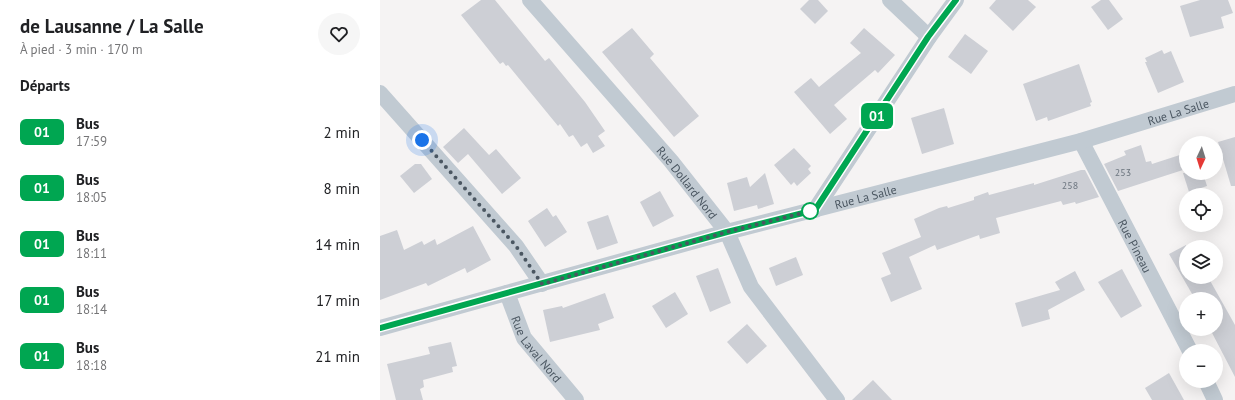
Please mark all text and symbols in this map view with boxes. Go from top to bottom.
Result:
button: heart [318,13,360,55]
text: de Lausanne / La Salle [20,14,204,38]
text: À pied · 3 min · 170 m [20,41,142,58]
text: Départs [20,76,70,95]
street label: Rue La Salle [1146,95,1211,128]
line badge: 01 [859,103,895,129]
text: 01 [869,107,885,125]
text: Bus [76,114,99,133]
text: 01 [34,123,50,141]
text: 2 min [323,123,360,142]
your location [412,130,432,150]
text: 17:59 [76,133,107,150]
north arrow [1179,136,1223,180]
map controls [1179,136,1223,388]
street label: Rue Dollard Nord [654,143,721,222]
house number: 253 [1115,166,1131,179]
text: Bus [76,170,99,189]
text: 01 [34,179,50,197]
text: 8 min [323,179,360,198]
house number: 258 [1062,179,1078,192]
street label: Rue La Salle [833,181,898,212]
button: locate [1179,188,1223,232]
text: 18:05 [76,189,107,206]
unlabelled marker [801,202,819,220]
street label: Rue Pineau [1115,217,1155,275]
text: Bus [76,226,99,245]
text: 01 [34,235,50,253]
text: 14 min [315,235,360,254]
button: layers [1179,240,1223,284]
text: 18:11 [76,245,107,262]
text: Bus [76,282,99,301]
text: 01 [34,291,50,309]
text: 17 min [316,291,360,310]
button: + [1179,292,1223,336]
text: 18:14 [76,301,107,318]
street label: Rue Laval Nord [509,314,565,385]
text: Bus [76,338,99,357]
button: − [1179,344,1223,388]
text: 01 [34,347,50,365]
text: 21 min [315,347,360,366]
text: 18:18 [76,357,107,374]

